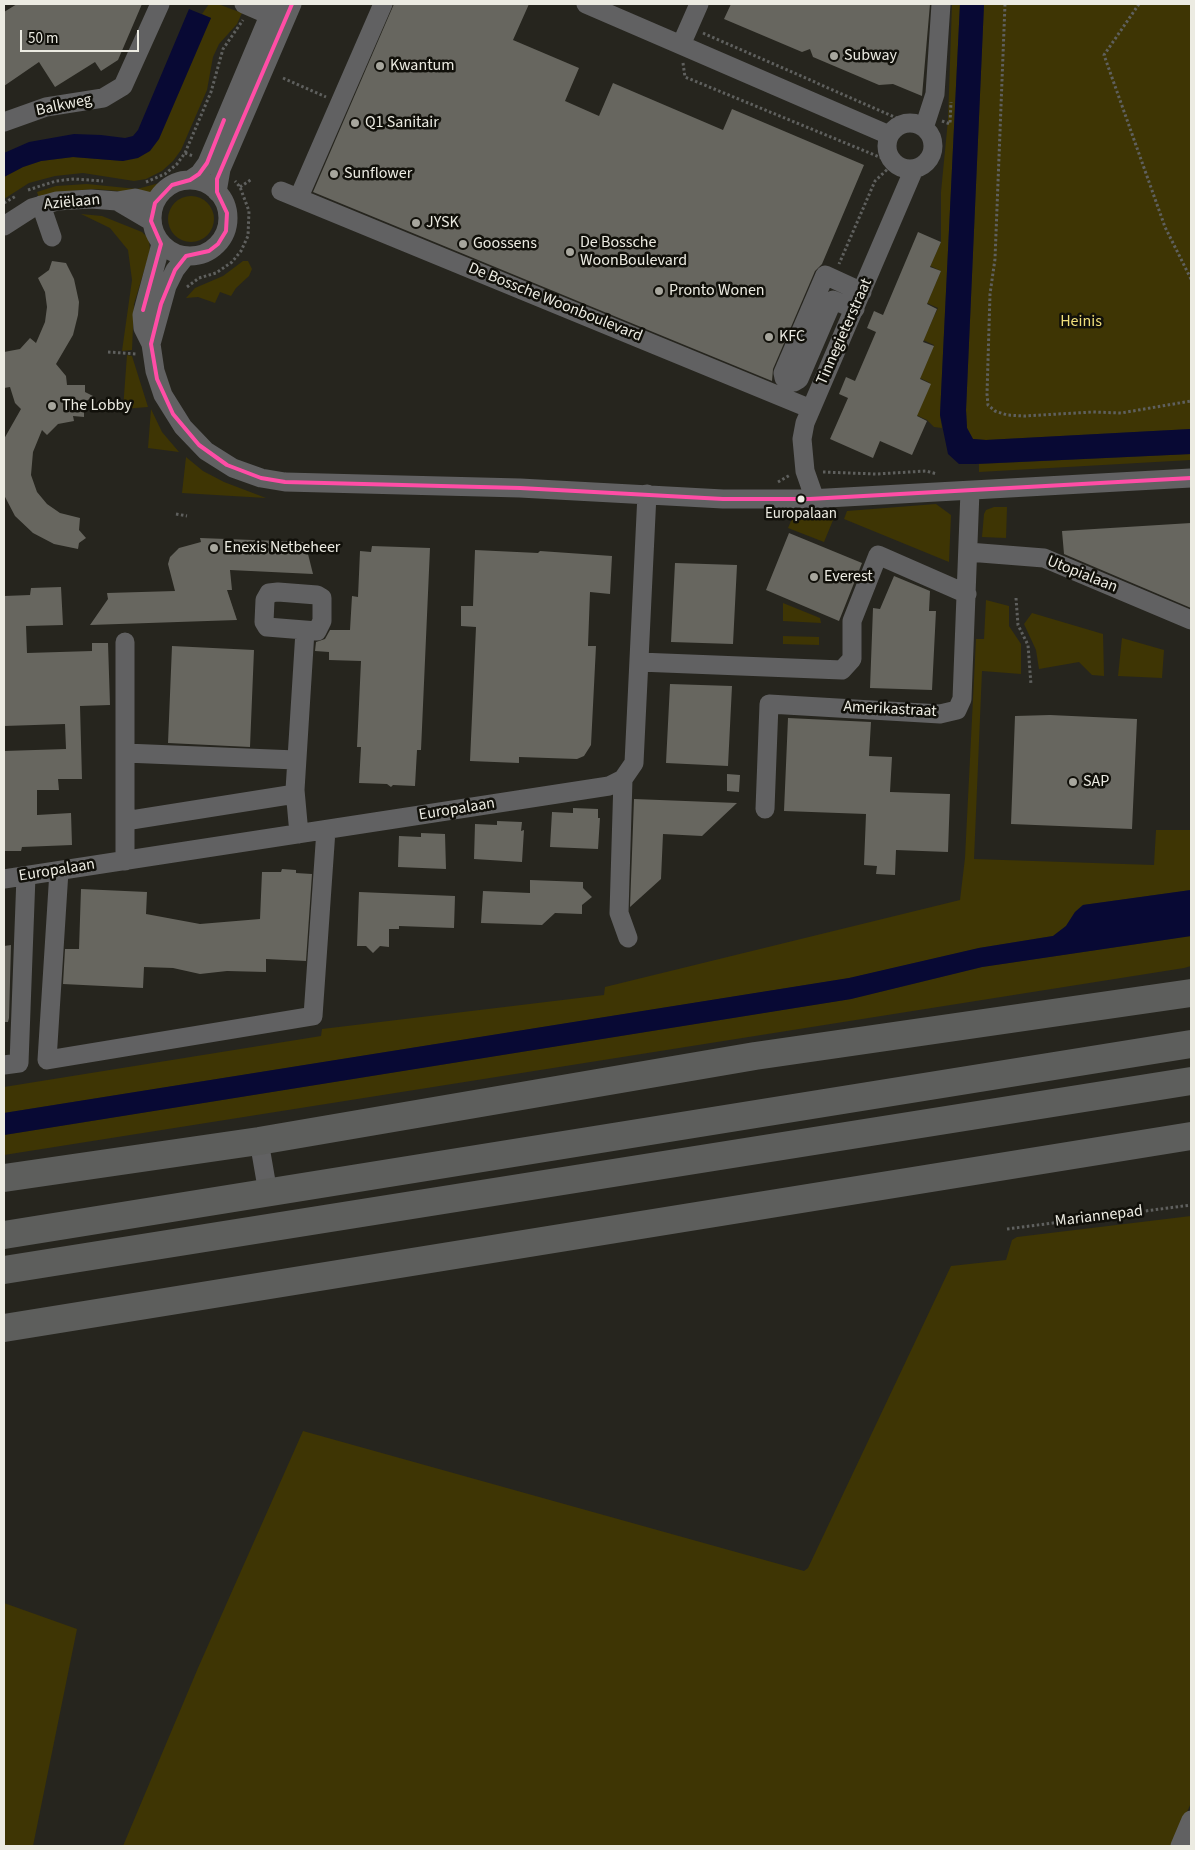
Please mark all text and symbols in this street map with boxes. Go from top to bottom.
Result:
scale bar [22,20,141,52]
text: 50 m [28,28,58,49]
place label: Subway [844,46,897,66]
marker: Subway [828,50,840,62]
place label: Kwantum [390,56,455,76]
marker: Kwantum [374,60,386,72]
street label: Balkweg [34,91,94,121]
place label: Q1 Sanitair [365,113,439,133]
marker: Q1 Sanitair [349,117,361,129]
place label: Sunflower [344,164,412,184]
marker: Sunflower [328,168,340,180]
street label: Aziëlaan [43,191,101,215]
place label: JYSK [426,213,459,233]
marker: JYSK [410,217,422,229]
place label: De Bossche WoonBoulevard [580,233,687,271]
place label: Goossens [473,234,537,254]
marker: Goossens [457,238,469,250]
marker: De Bossche WoonBoulevard [564,246,576,258]
street label: De Bossche Woonboulevard [465,259,645,347]
street label: Tinnegieterstraat [813,276,877,388]
place label: Pronto Wonen [669,281,765,301]
marker: Pronto Wonen [653,285,665,297]
park label: Heinis [1060,312,1102,332]
place label: KFC [779,327,805,347]
marker: KFC [763,331,775,343]
place label: The Lobby [62,396,132,416]
marker: The Lobby [46,400,58,412]
marker: Europalaan [796,494,806,504]
place label: Europalaan [765,506,837,524]
place label: Enexis Netbeheer [224,538,340,558]
marker: Enexis Netbeheer [208,542,220,554]
street label: Utopialaan [1044,552,1120,598]
place label: Everest [824,567,873,587]
marker: Everest [808,571,820,583]
street label: Amerikastraat [843,698,937,722]
place label: SAP [1083,772,1109,792]
marker: SAP [1067,776,1079,788]
street label: Europalaan [418,795,496,825]
street label: Europalaan [18,856,96,886]
street label: Mariannepad [1054,1202,1144,1232]

